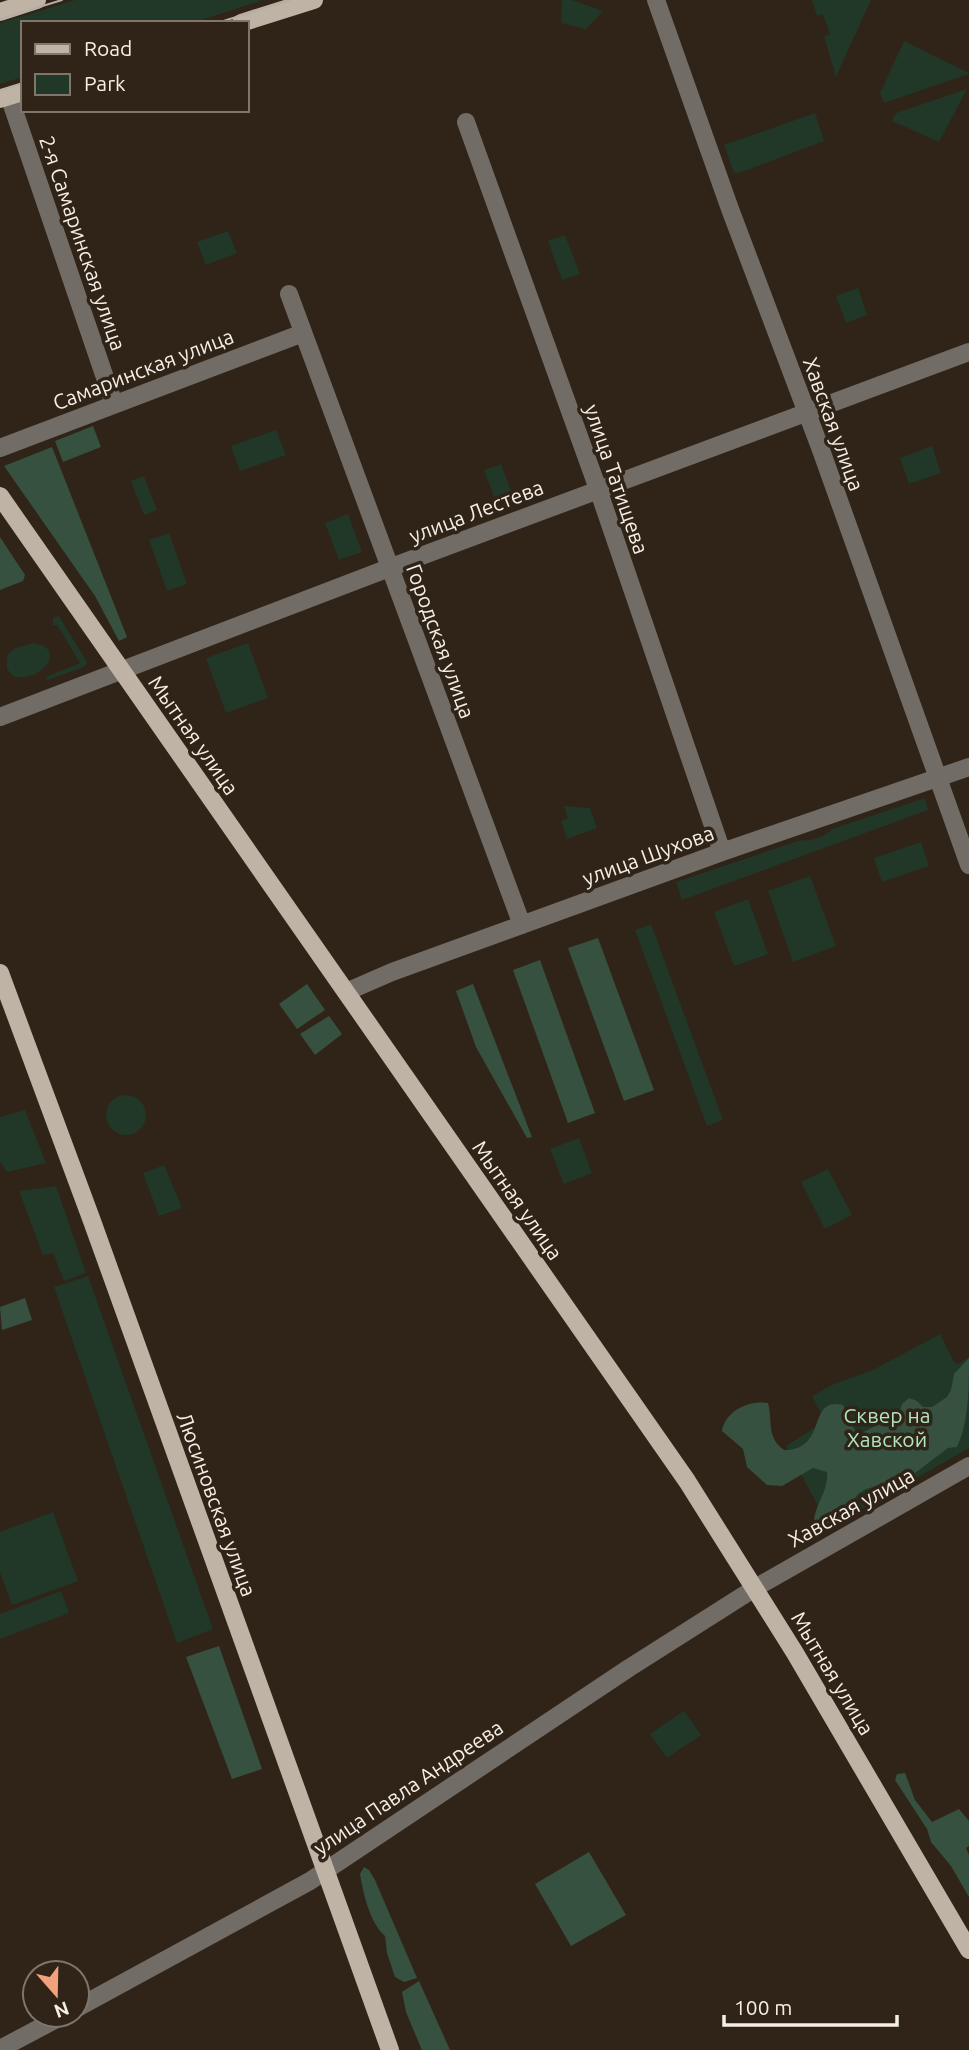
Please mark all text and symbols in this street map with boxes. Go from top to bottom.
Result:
legend [21,21,248,112]
text: Road [84,36,132,60]
text: Park [84,71,126,95]
street label: 2-я Самаринская улица [35,132,131,354]
street label: Самаринская улица [49,323,237,415]
street label: Хавская улица [799,354,869,494]
street label: улица Татищева [580,401,654,557]
street label: улица Лестева [406,474,546,548]
street label: Городская улица [402,561,480,721]
street label: Мытная улица [144,671,244,799]
street label: улица Шухова [579,820,717,890]
street label: Мытная улица [468,1136,568,1264]
park label: Сквер на Хавской [843,1403,931,1451]
street label: Люсиновская улица [172,1409,262,1599]
street label: Хавская улица [784,1463,918,1551]
street label: Мытная улица [787,1607,879,1739]
street label: улица Павла Андреева [309,1715,507,1859]
north arrow [21,1959,91,2029]
scale bar [724,1983,897,2027]
text: 100 m [734,1995,792,2019]
text: N [51,1997,72,2023]

